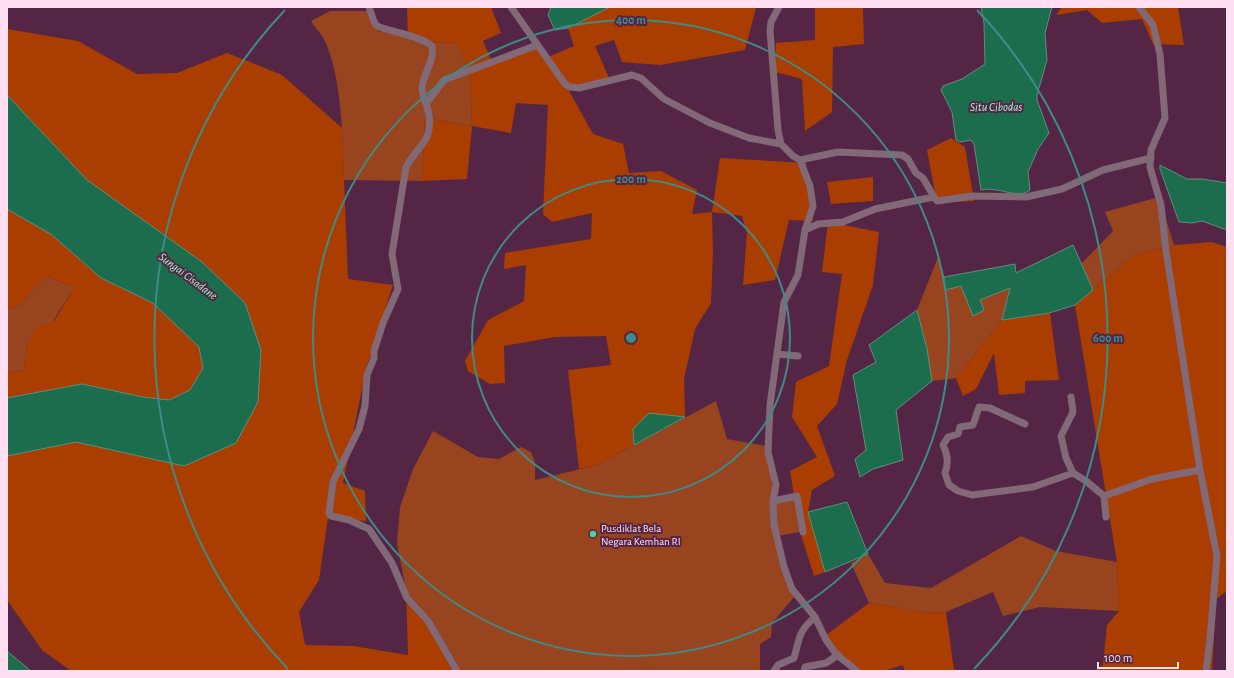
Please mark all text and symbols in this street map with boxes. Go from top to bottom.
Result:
text: 400 m [616,14,646,26]
water label: Situ Cibodas [970,101,1023,113]
text: 200 m [616,173,646,185]
water label: Sungai Cisadane [156,250,220,302]
centre of rings [624,331,638,345]
text: 600 m [1093,332,1123,344]
place label: Pusdiklat Bela Negara Kemhan RI [601,523,681,547]
marker: Pusdiklat Bela Negara Kemhan RI [588,529,598,539]
scale bar [1098,644,1178,670]
text: 100 m [1104,652,1132,664]

